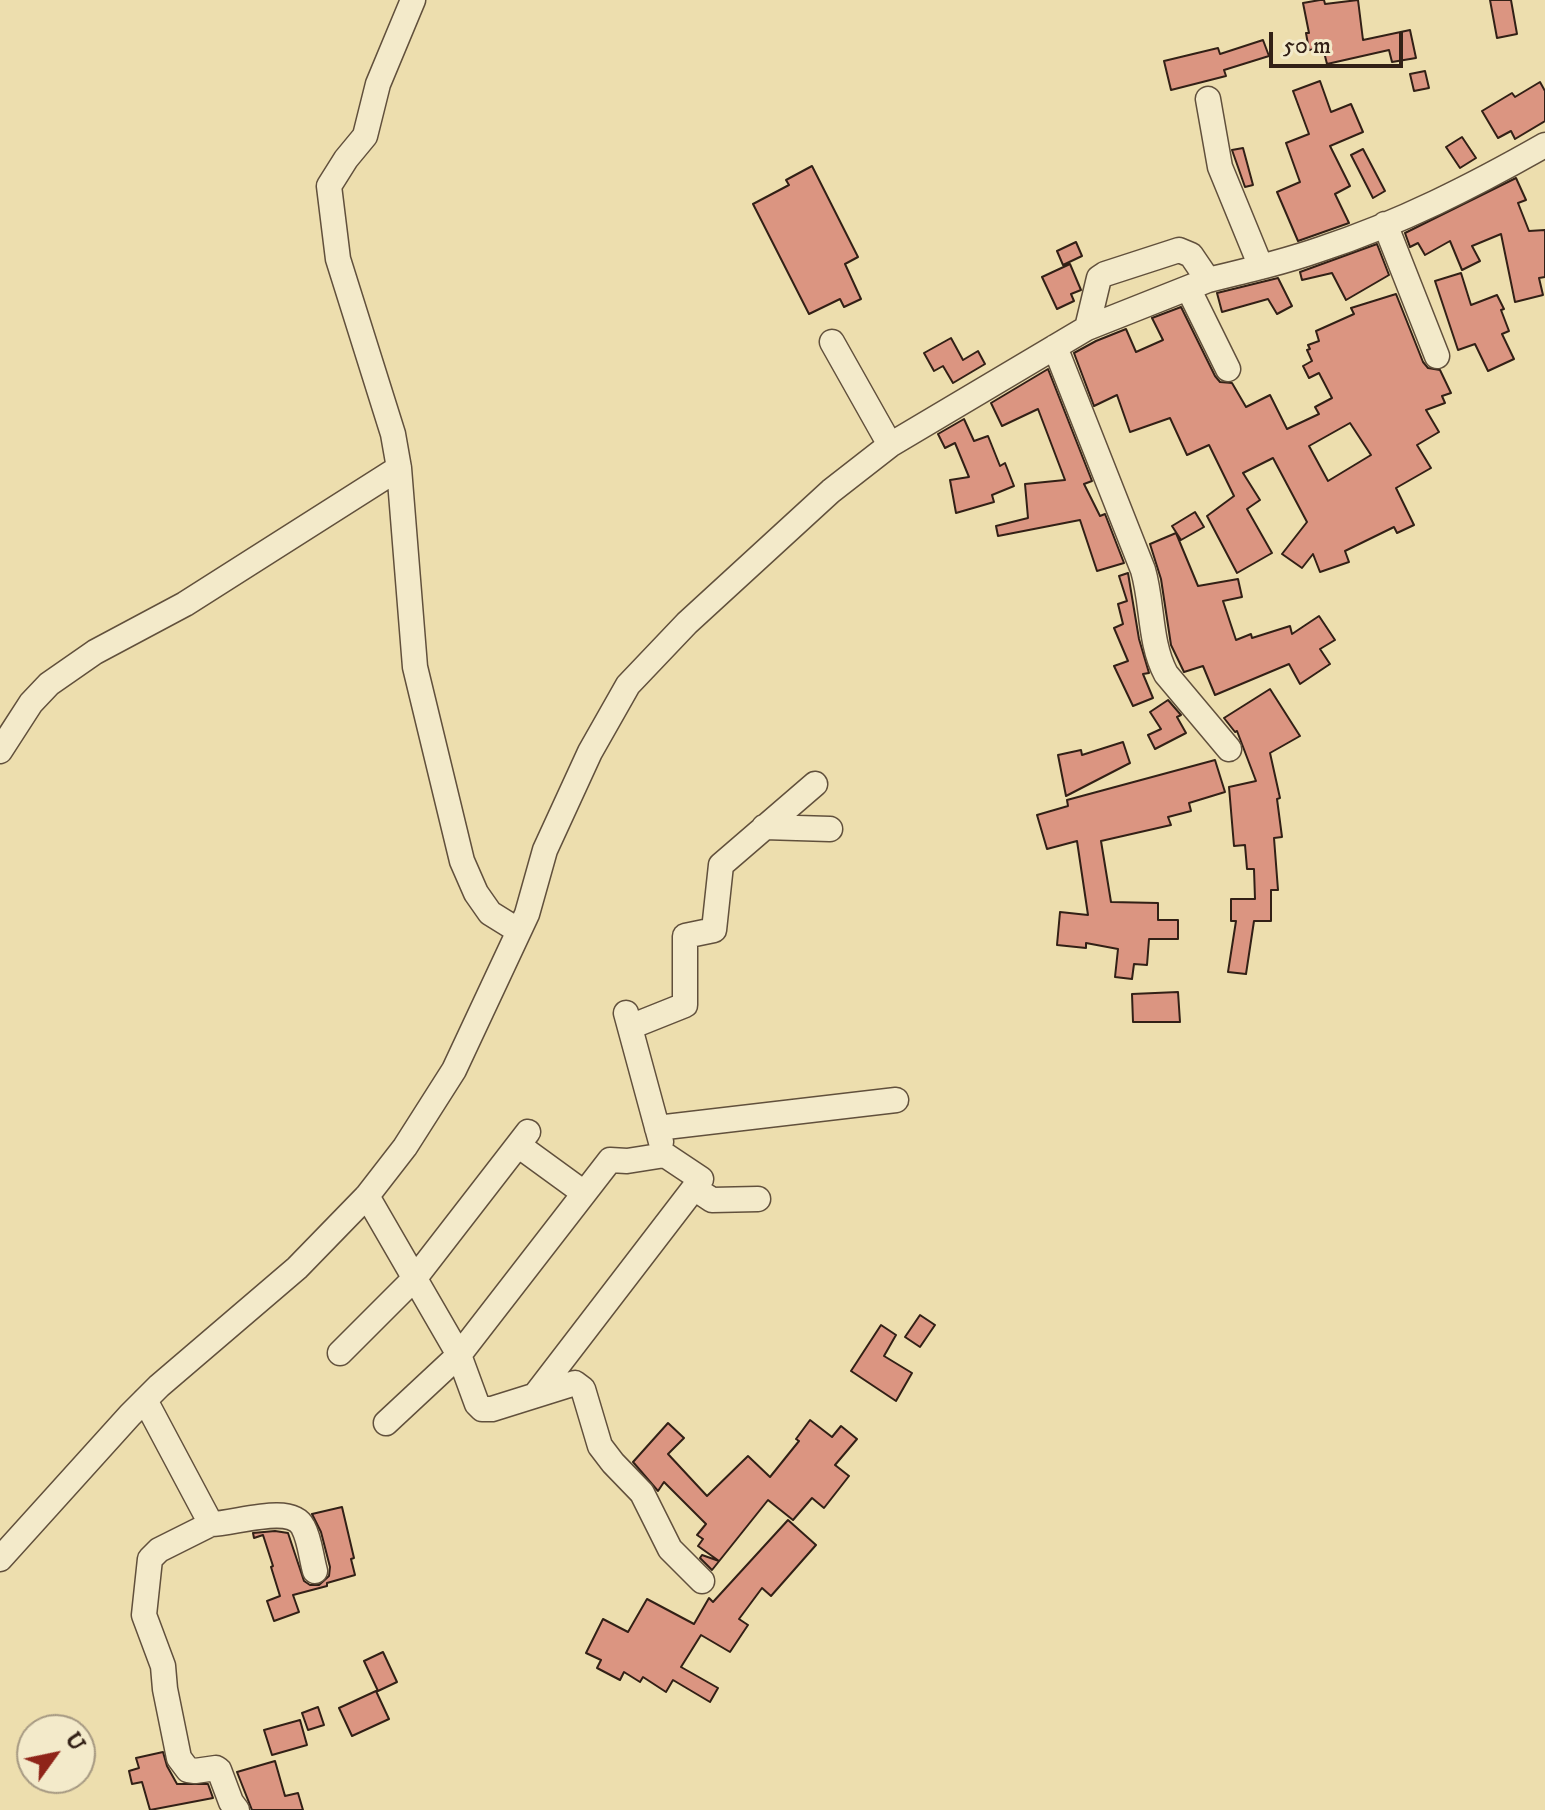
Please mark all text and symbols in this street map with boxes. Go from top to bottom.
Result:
scale bar [1273,16,1407,66]
text: 50 m [1283,31,1331,61]
north arrow [16,1714,96,1794]
text: U [59,1727,91,1756]

